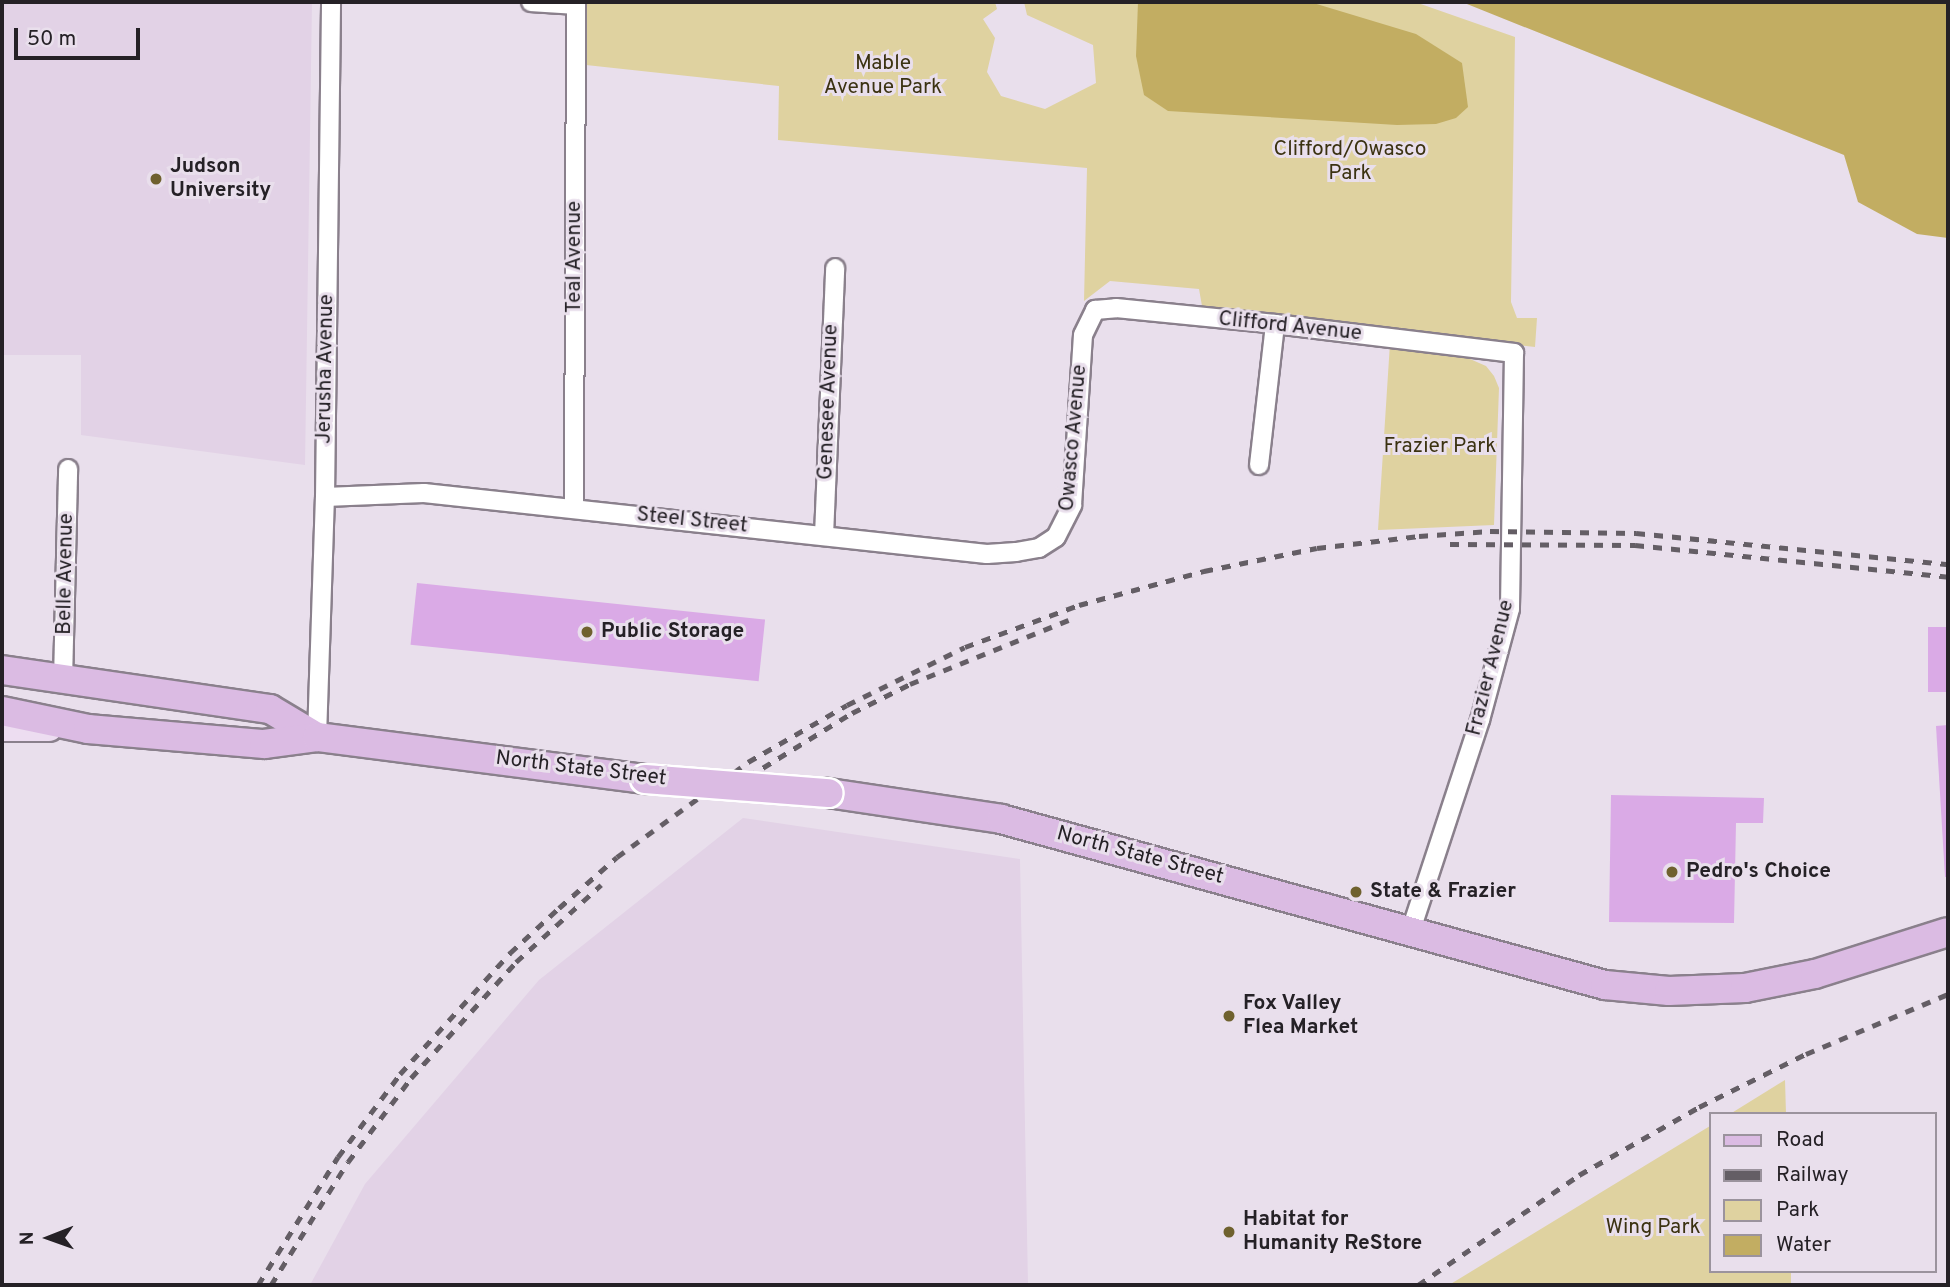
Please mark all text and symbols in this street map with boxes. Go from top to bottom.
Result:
scale bar [18,14,144,58]
text: 50 m [27,26,76,53]
park label: Mable Avenue Park [824,51,942,101]
park label: Clifford/Owasco Park [1274,137,1426,187]
place label: Judson University [170,154,271,204]
marker: Judson University [148,171,164,187]
street label: Teal Avenue [562,200,588,314]
street label: Jerusha Avenue [312,293,340,445]
street label: Clifford Avenue [1217,307,1363,347]
street label: Genesee Avenue [814,323,844,481]
street label: Owasco Avenue [1055,363,1093,513]
park label: Frazier Park [1384,434,1496,460]
street label: Steel Street [635,503,749,539]
street label: Belle Avenue [52,512,80,636]
street label: Frazier Avenue [1462,597,1520,739]
place label: Public Storage [601,619,744,645]
marker: Public Storage [579,624,595,640]
street label: North State Street [494,746,668,792]
street label: North State Street [1054,822,1226,890]
place label: Pedro's Choice [1686,859,1831,885]
marker: Pedro's Choice [1664,864,1680,880]
place label: State & Frazier [1370,879,1516,905]
marker: State & Frazier [1348,884,1364,900]
place label: Fox Valley Flea Market [1243,991,1358,1041]
marker: Fox Valley Flea Market [1221,1008,1237,1024]
legend [1708,1112,1936,1273]
text: Road [1776,1127,1825,1154]
text: Railway [1776,1162,1849,1189]
text: Park [1776,1197,1819,1224]
north arrow [14,1203,84,1273]
place label: Habitat for Humanity ReStore [1243,1207,1422,1257]
park label: Wing Park [1605,1215,1701,1241]
marker: Habitat for Humanity ReStore [1221,1224,1237,1240]
text: N [16,1231,40,1245]
text: Water [1776,1232,1831,1259]

